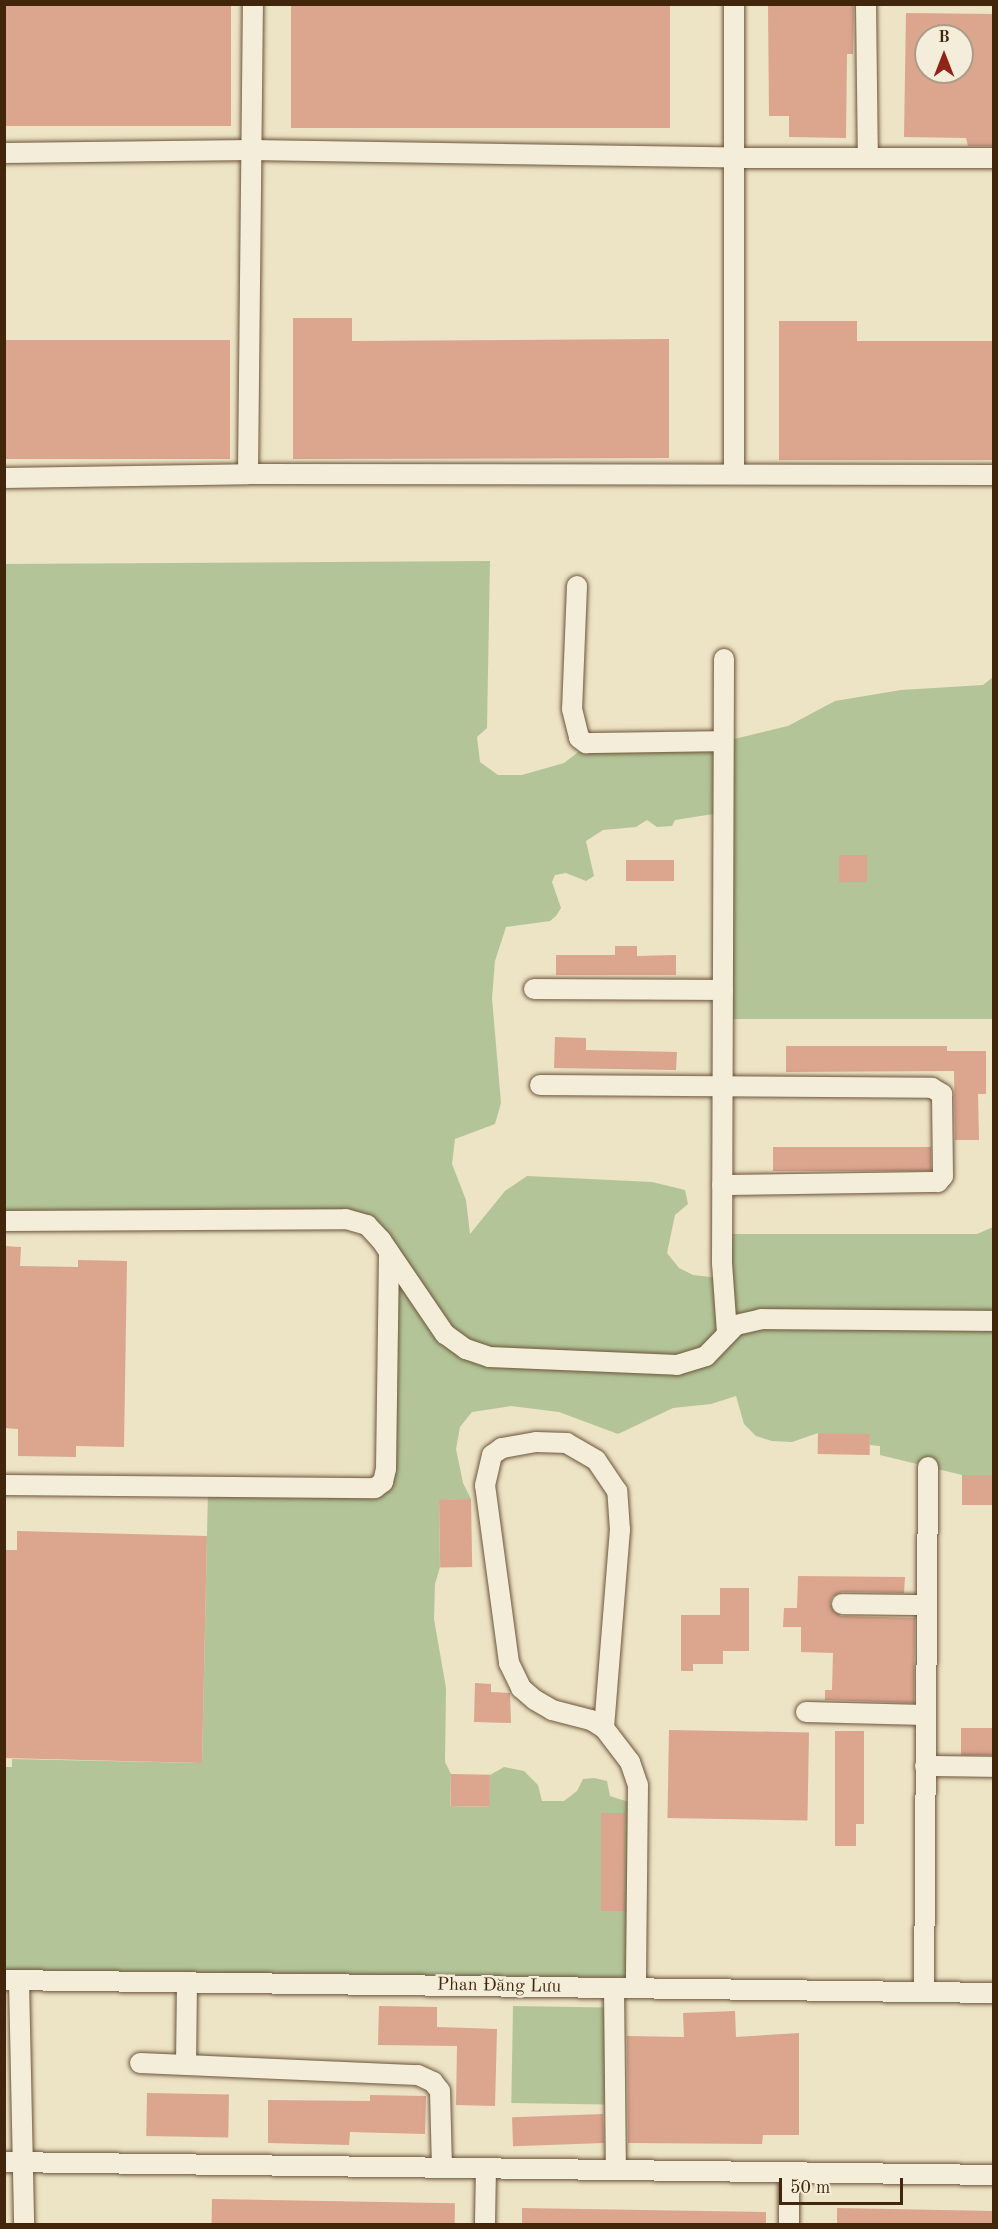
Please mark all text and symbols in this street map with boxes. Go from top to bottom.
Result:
north arrow [914,24,974,84]
text: B [938,30,950,46]
street label: Phan Đăng Lưu [437,1974,561,1998]
scale bar [782,2166,906,2204]
text: 50 m [790,2179,830,2197]

